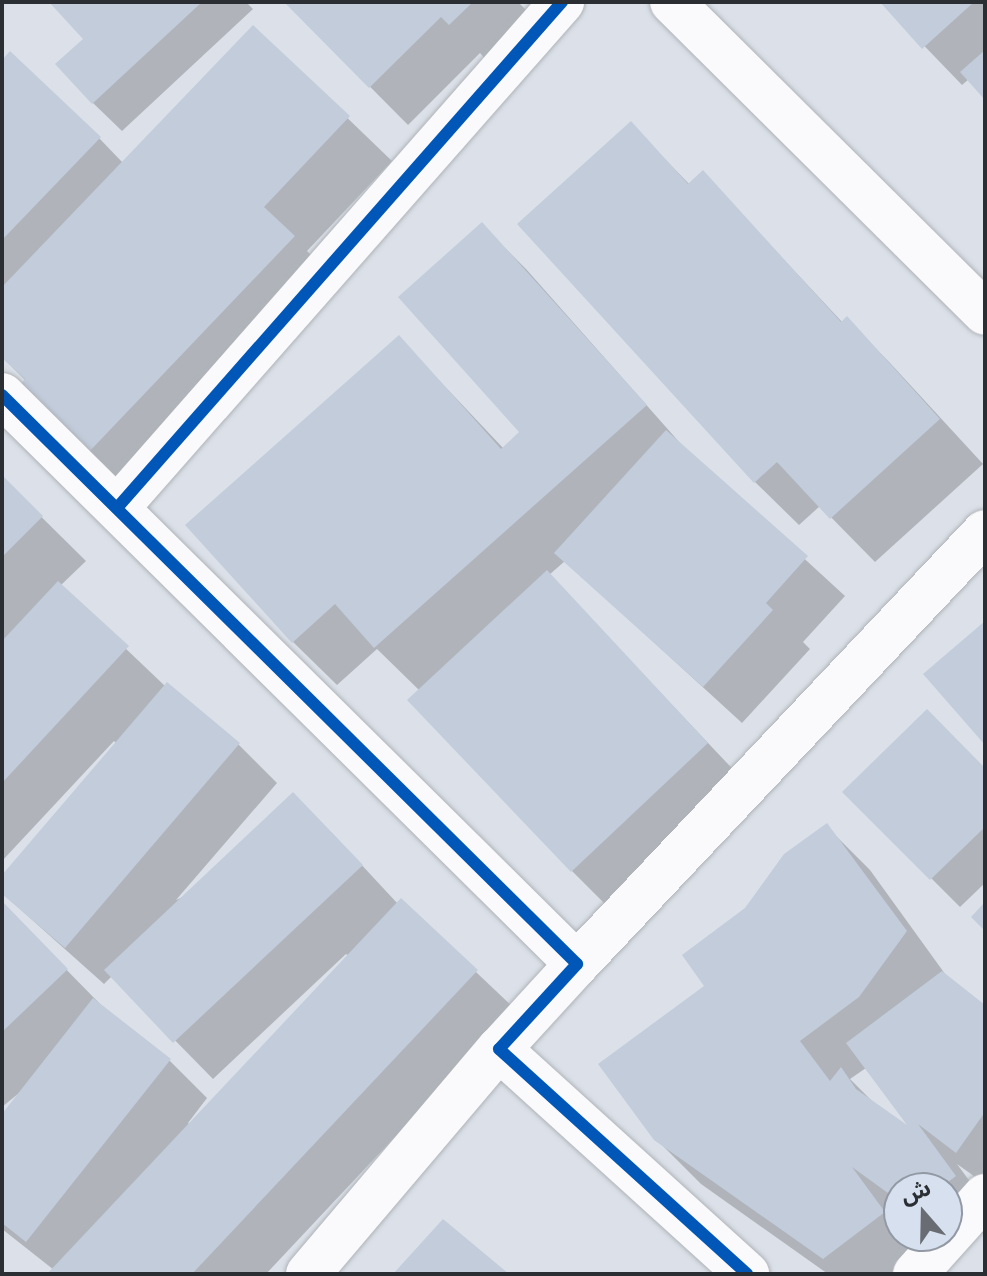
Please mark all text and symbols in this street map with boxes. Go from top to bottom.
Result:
text: ش [896,1171,935,1212]
north arrow [883,1172,963,1252]

